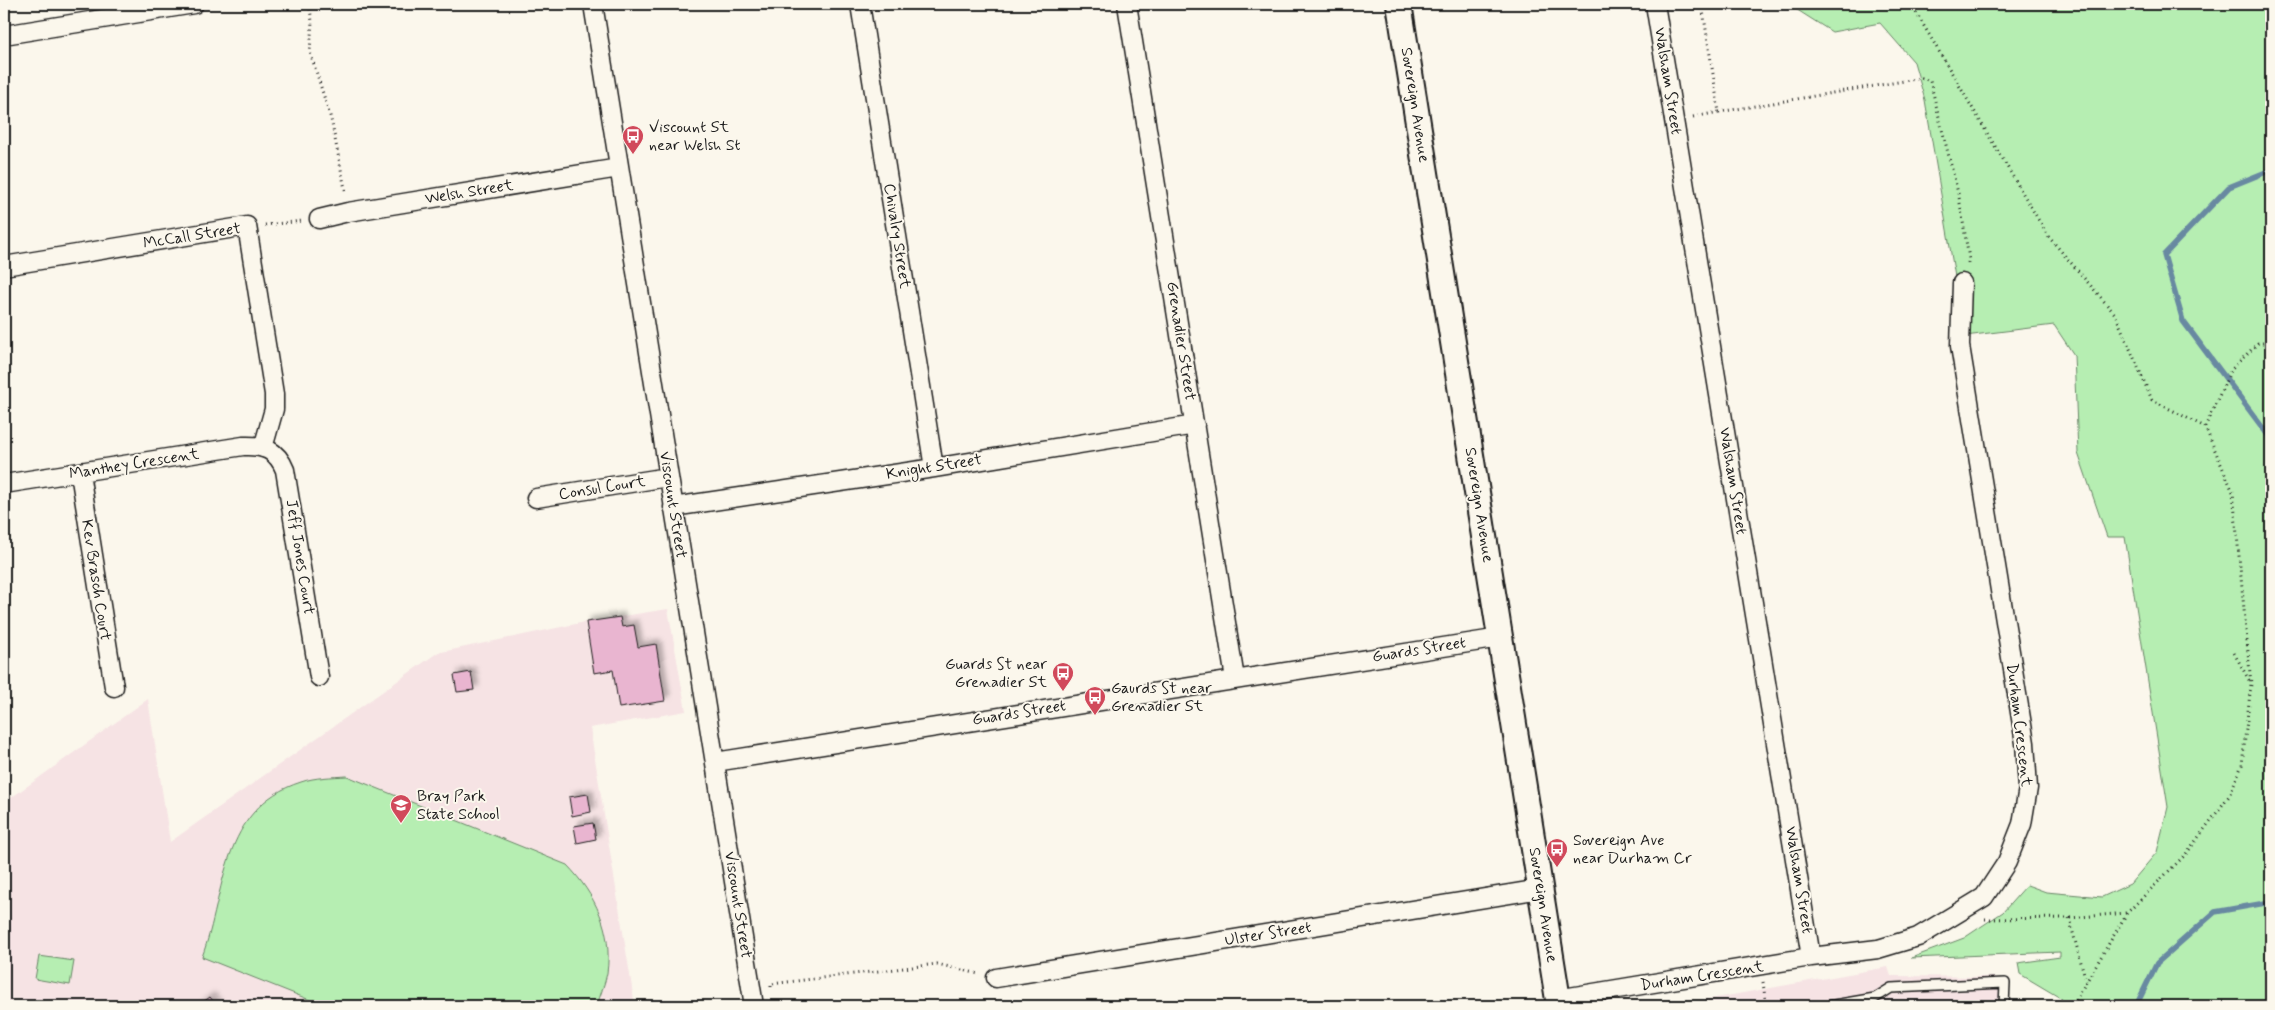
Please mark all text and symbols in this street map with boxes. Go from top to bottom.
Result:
street label: Walsham Street [1649,26,1687,136]
street label: Sovereign Avenue [1396,46,1434,164]
place label: Viscount St near Welsh St [649,117,741,156]
bus stop icon: Viscount St near Welsh St [621,124,645,155]
street label: Welsh Street [423,175,515,209]
street label: Chivalry Street [878,182,916,291]
street label: McCall Street [142,218,243,254]
street label: Grenadier Street [1161,280,1201,403]
street label: Walsham Street [1714,426,1752,536]
street label: Manthey Crescent [68,443,201,485]
street label: Sovereign Avenue [1460,446,1498,564]
street label: Knight Street [885,449,984,486]
street label: Viscount Street [654,450,692,560]
street label: Consul Court [557,471,647,505]
street label: Jeff Jones Court [281,498,320,617]
street label: Kev Brasch Court [76,518,116,643]
street label: Guards Street [1371,632,1467,668]
place label: Guards St near Grenadier St [945,654,1048,693]
bus stop icon: Guards St near Grenadier St [1051,661,1075,692]
street label: Durham Crescent [2001,662,2037,789]
place label: Gaurds St near Grenadier St [1111,678,1212,717]
bus stop icon: Gaurds St near Grenadier St [1083,685,1107,716]
street label: Guards Street [971,695,1067,731]
place label: Bray Park State School [417,786,500,825]
school or university icon: Bray Park State School [389,793,413,824]
street label: Walsham Street [1780,825,1818,935]
place label: Sovereign Ave near Durham Cr [1573,830,1692,869]
bus stop icon: Sovereign Ave near Durham Cr [1545,837,1569,868]
street label: Sovereign Avenue [1524,846,1562,964]
street label: Viscount Street [719,850,757,960]
street label: Ulster Street [1223,917,1313,951]
street label: Durham Crescent [1639,956,1766,996]

